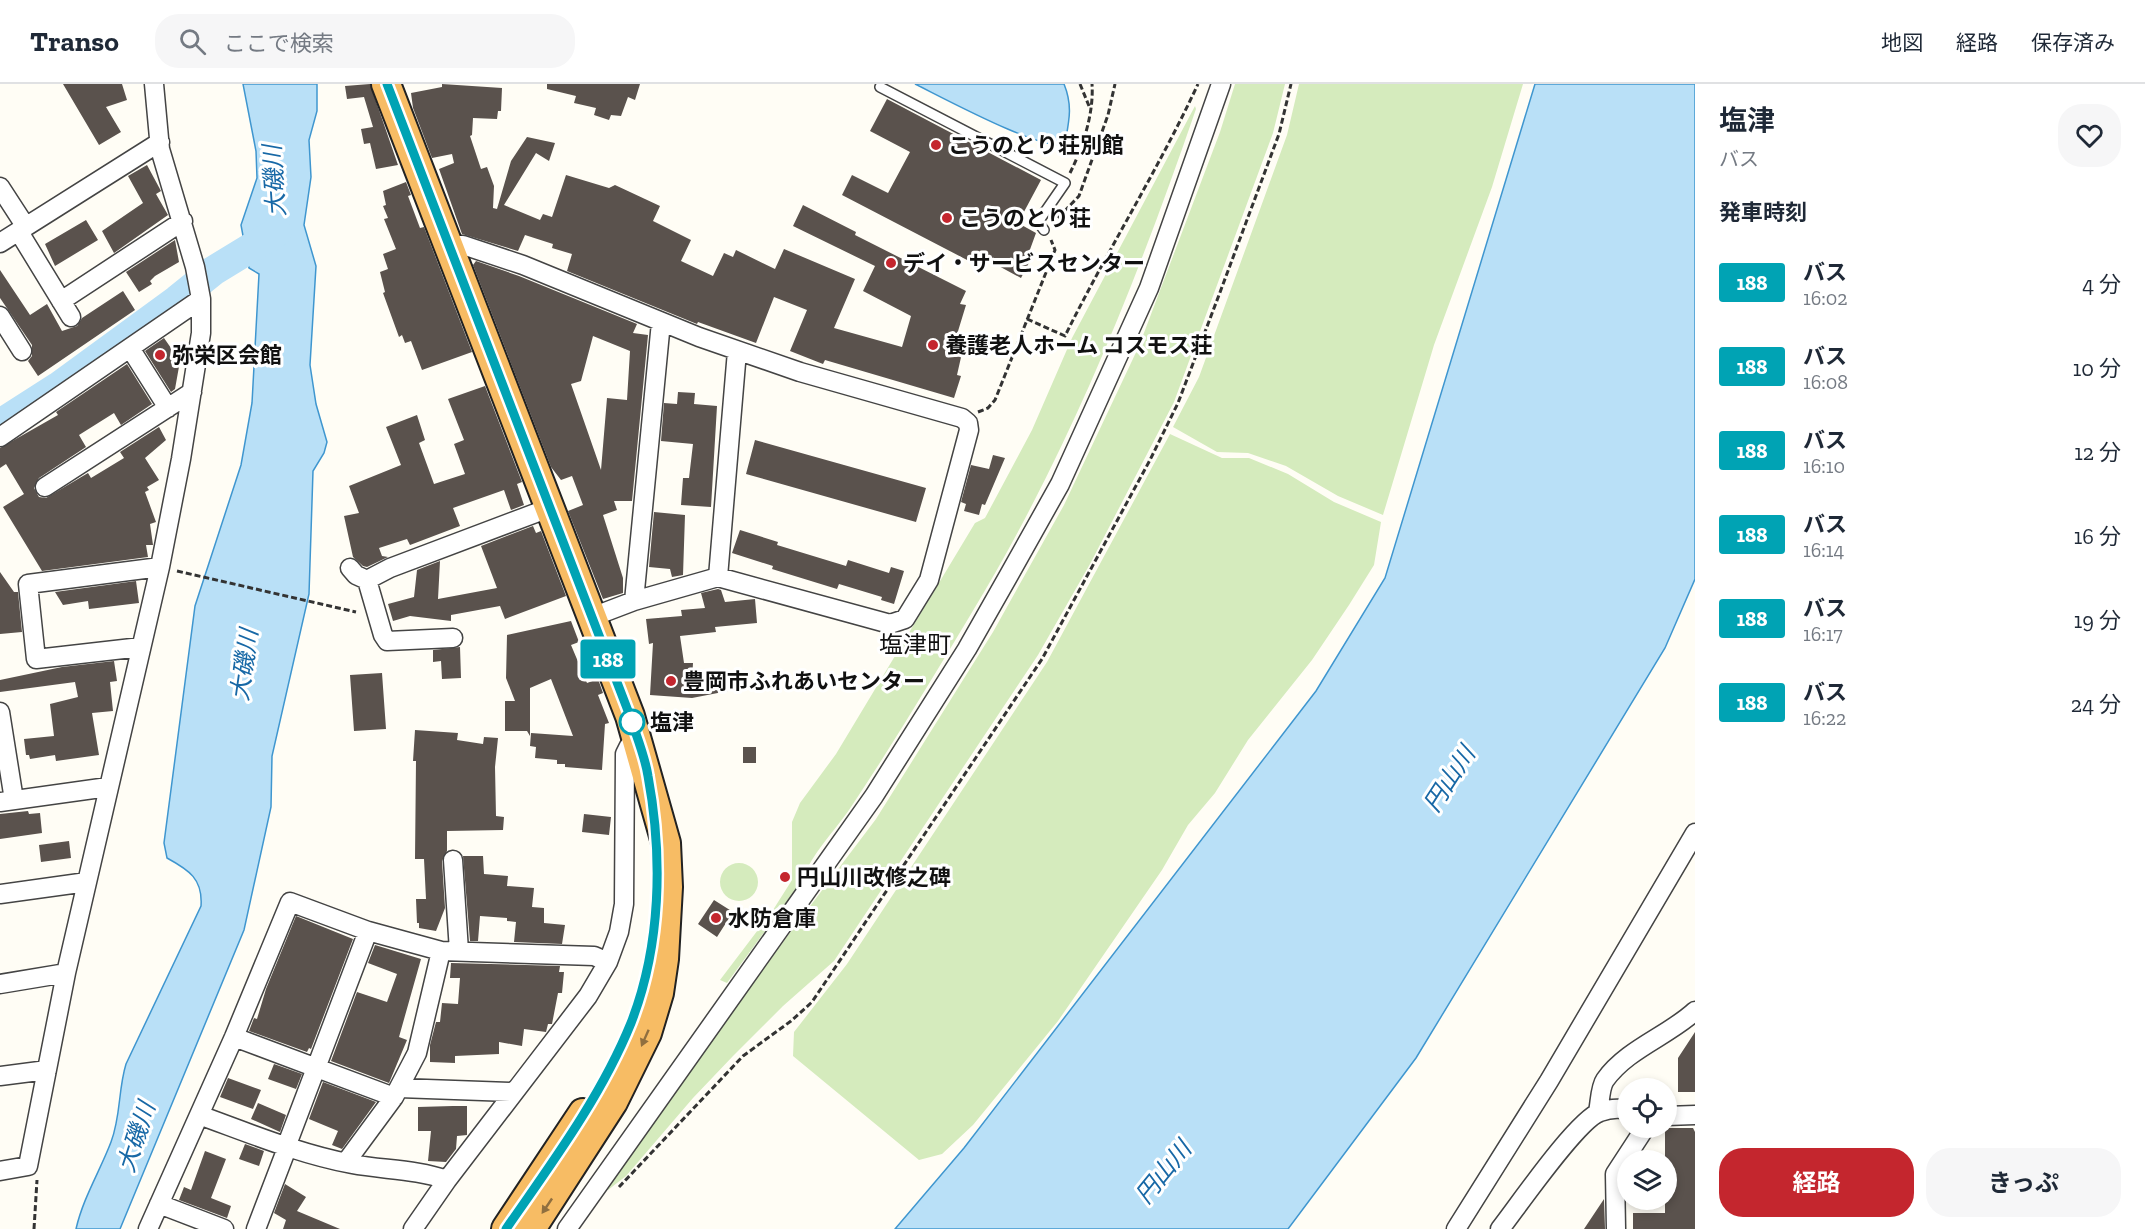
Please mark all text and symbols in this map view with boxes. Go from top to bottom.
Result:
search box [155,14,575,68]
text: Transo [30,25,119,58]
icon: search [176,25,209,58]
text: ここで検索 [224,30,334,57]
text: 地図 [1881,30,1923,55]
text: 経路 [1956,30,1998,55]
text: 保存済み [2031,30,2115,55]
text: 塩津 [1719,104,1775,137]
button: heart [2058,104,2121,167]
place label: こうのとり荘別館 [948,132,1124,159]
marker: こうのとり荘別館 [929,138,943,152]
water label: 大磯川 [257,141,291,218]
text: バス [1719,147,1759,171]
text: 発車時刻 [1719,199,1807,226]
place label: こうのとり荘 [959,205,1091,232]
marker: こうのとり荘 [940,211,954,225]
place label: デイ・サービスセンター [903,250,1145,277]
marker: デイ・サービスセンター [884,256,898,270]
text: バス [1803,259,1847,286]
text: 188 [1736,270,1768,295]
text: 4 分 [2082,271,2121,298]
text: 16:02 [1803,286,1848,310]
place label: 養護老人ホーム コスモス荘 [945,332,1212,359]
marker: 養護老人ホーム コスモス荘 [926,338,940,352]
place label: 弥栄区会館 [172,342,282,369]
text: バス [1803,343,1847,370]
marker: 弥栄区会館 [153,348,167,362]
text: 188 [1736,354,1768,379]
text: 10 分 [2073,355,2121,382]
text: 16:08 [1803,370,1848,394]
text: バス [1803,427,1847,454]
text: 188 [1736,438,1768,463]
text: 12 分 [2074,439,2121,466]
text: 16:10 [1803,454,1845,478]
text: バス [1803,511,1847,538]
text: 188 [1736,522,1768,547]
text: 16 分 [2074,523,2121,550]
text: 16:14 [1803,538,1844,562]
text: バス [1803,595,1847,622]
text: 188 [1736,606,1768,631]
text: 19 分 [2074,607,2121,634]
text: 16:17 [1803,622,1843,646]
water label: 大磯川 [225,624,264,703]
district label: 塩津町 [879,630,951,659]
line badge: 188 [574,640,642,678]
text: 188 [592,647,624,672]
place label: 豊岡市ふれあいセンター [683,668,925,695]
marker: 豊岡市ふれあいセンター [664,674,678,688]
text: バス [1803,679,1847,706]
text: 188 [1736,690,1768,715]
text: 24 分 [2071,691,2121,718]
text: 16:22 [1803,706,1846,730]
marker: 塩津 [619,709,645,735]
place label: 塩津 [650,709,694,736]
water label: 円山川 [1417,738,1482,817]
place label: 円山川改修之碑 [797,864,951,891]
marker: 円山川改修之碑 [778,870,792,884]
place label: 水防倉庫 [728,905,816,932]
marker: 水防倉庫 [709,911,723,925]
one-way arrow [639,1029,649,1047]
map controls [1617,1078,1677,1210]
button: locate [1617,1078,1677,1138]
water label: 大磯川 [111,1095,162,1176]
water label: 円山川 [1129,1133,1199,1209]
button: 経路 [1719,1148,1914,1217]
button: きっぷ [1926,1148,2121,1217]
button: layers [1617,1150,1677,1210]
one-way arrow [541,1198,553,1214]

